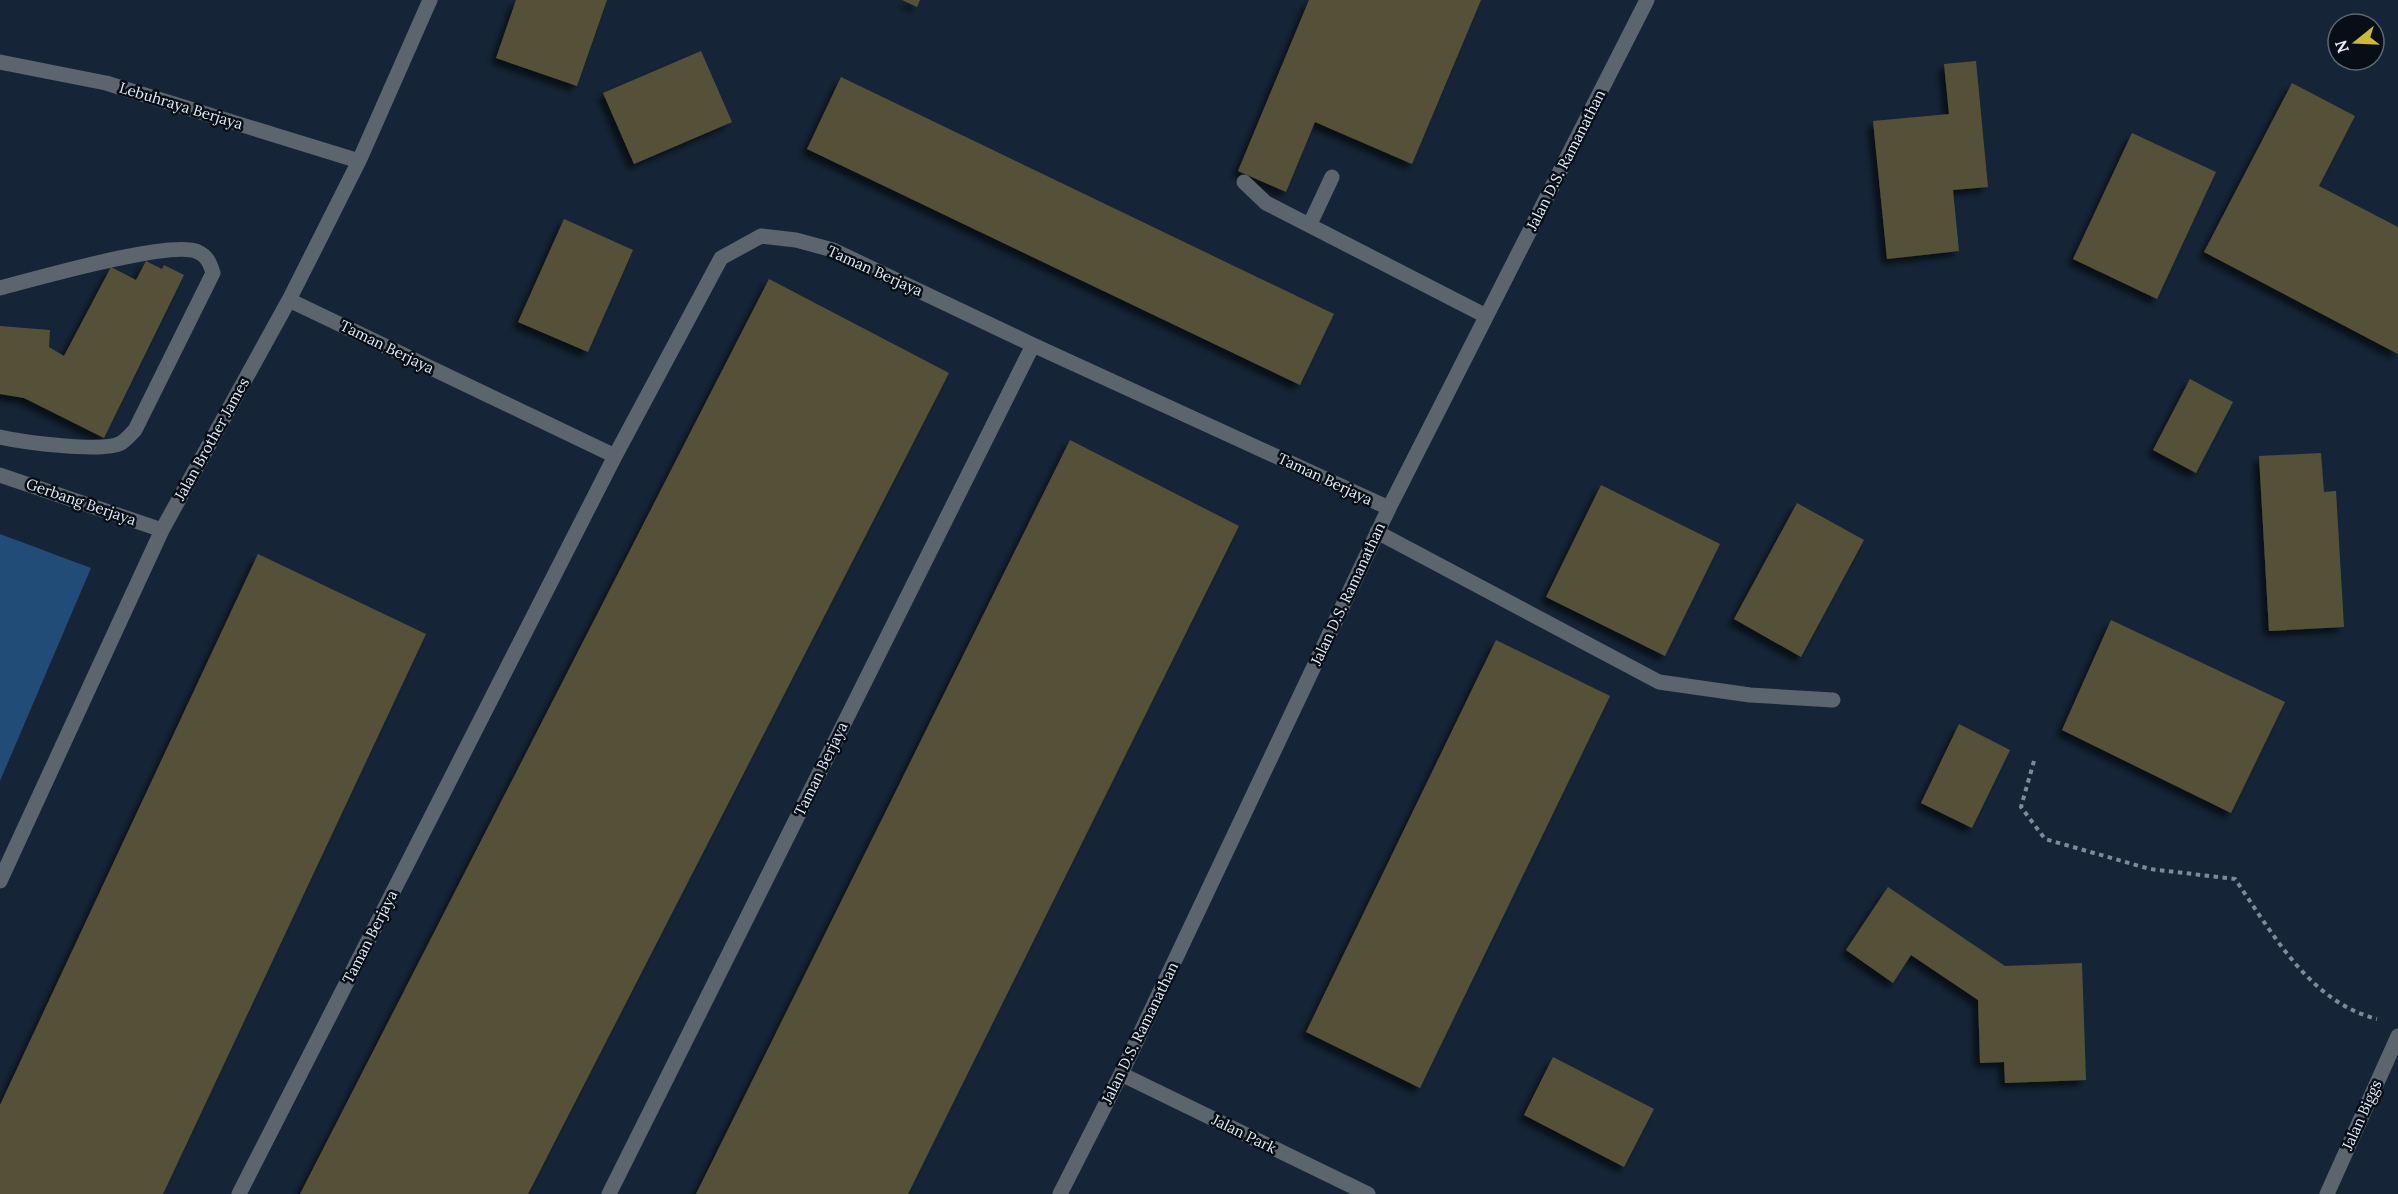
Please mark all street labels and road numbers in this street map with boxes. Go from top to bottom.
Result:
street label: Lebuhraya Berjaya [117,78,245,133]
street label: Jalan D.S. Ramanathan [1521,86,1609,234]
street label: Taman Berjaya [825,241,926,300]
street label: Taman Berjaya [337,316,438,378]
street label: Jalan Brother James [169,374,253,504]
street label: Taman Berjaya [1275,448,1376,509]
street label: Gerbang Berjaya [24,474,139,529]
street label: Jalan D.S. Ramanathan [1306,519,1389,669]
street label: Taman Berjaya [790,718,852,819]
street label: Taman Berjaya [338,887,401,987]
street label: Jalan D.S. Ramanathan [1097,959,1182,1108]
street label: Jalan Biggs [2337,1077,2385,1154]
street label: Jalan Park [1208,1109,1279,1157]

